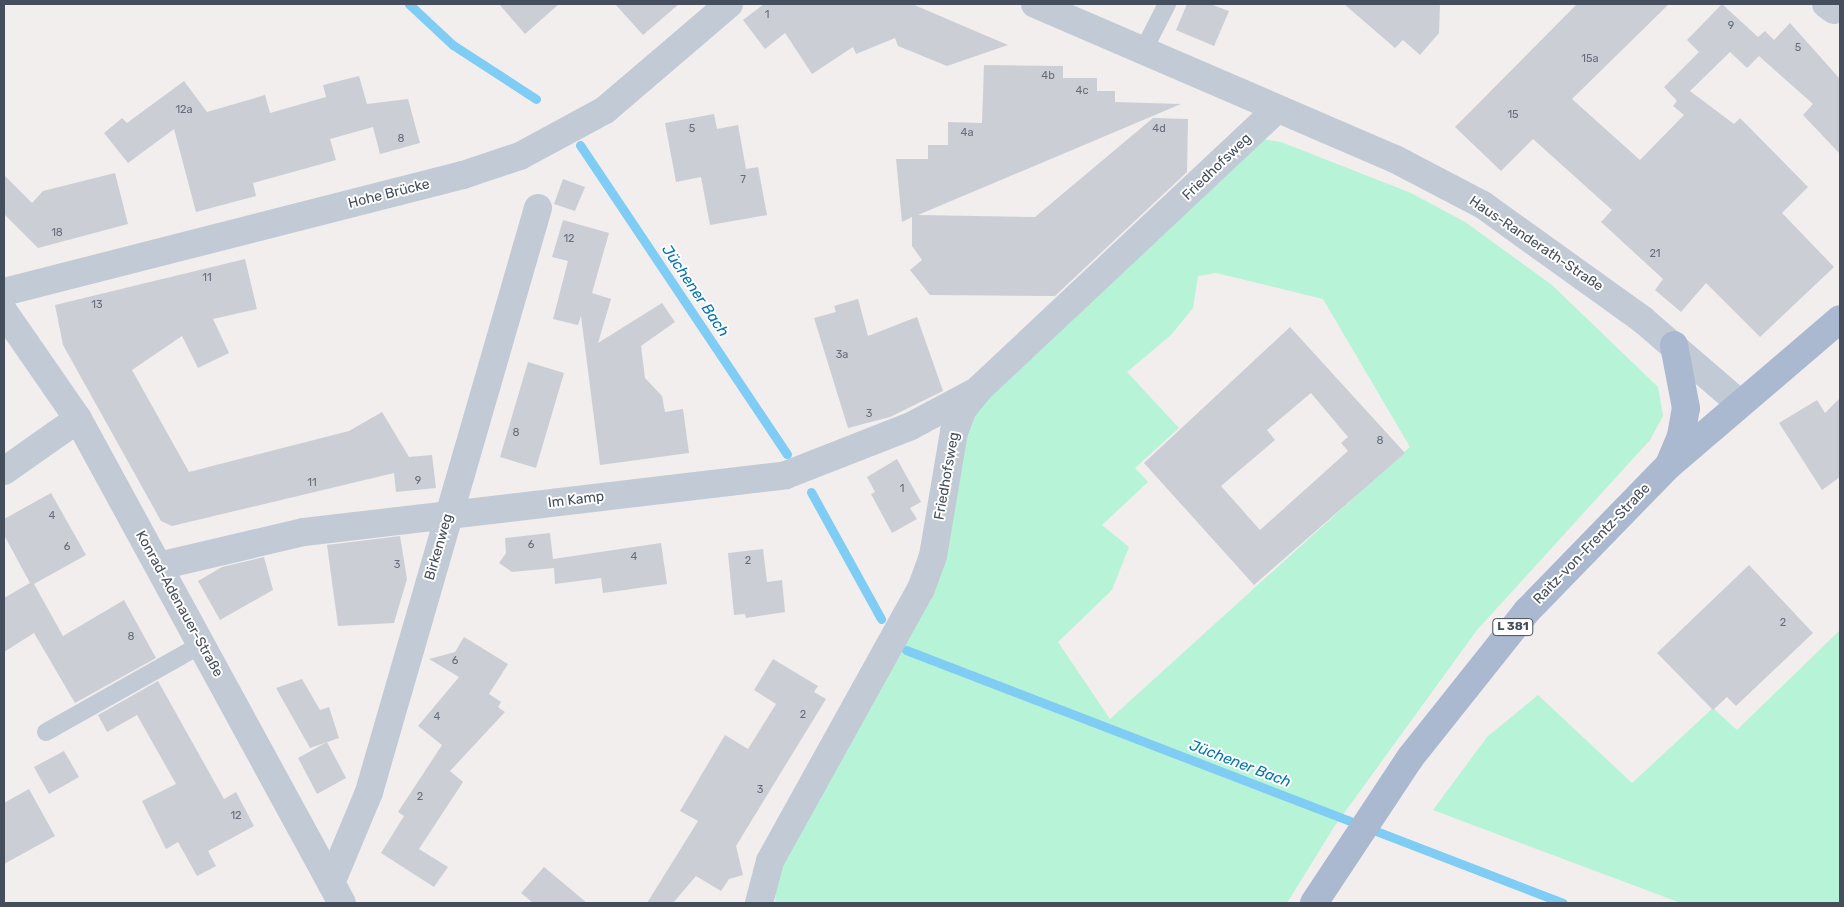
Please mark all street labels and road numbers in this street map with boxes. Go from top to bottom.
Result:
street label: Friedhofsweg [1179,130,1255,204]
street label: Hohe Brücke [347,176,431,212]
street label: Haus-Randerath-Straße [1466,193,1606,295]
street label: Friedhofsweg [931,431,963,521]
street label: Raitz-von-Frentz-Straße [1530,480,1654,608]
street label: Im Kamp [547,488,605,512]
street label: Birkenweg [421,512,457,582]
street label: Konrad-Adenauer-Straße [132,528,226,680]
road number: L 381 [1492,618,1534,636]

